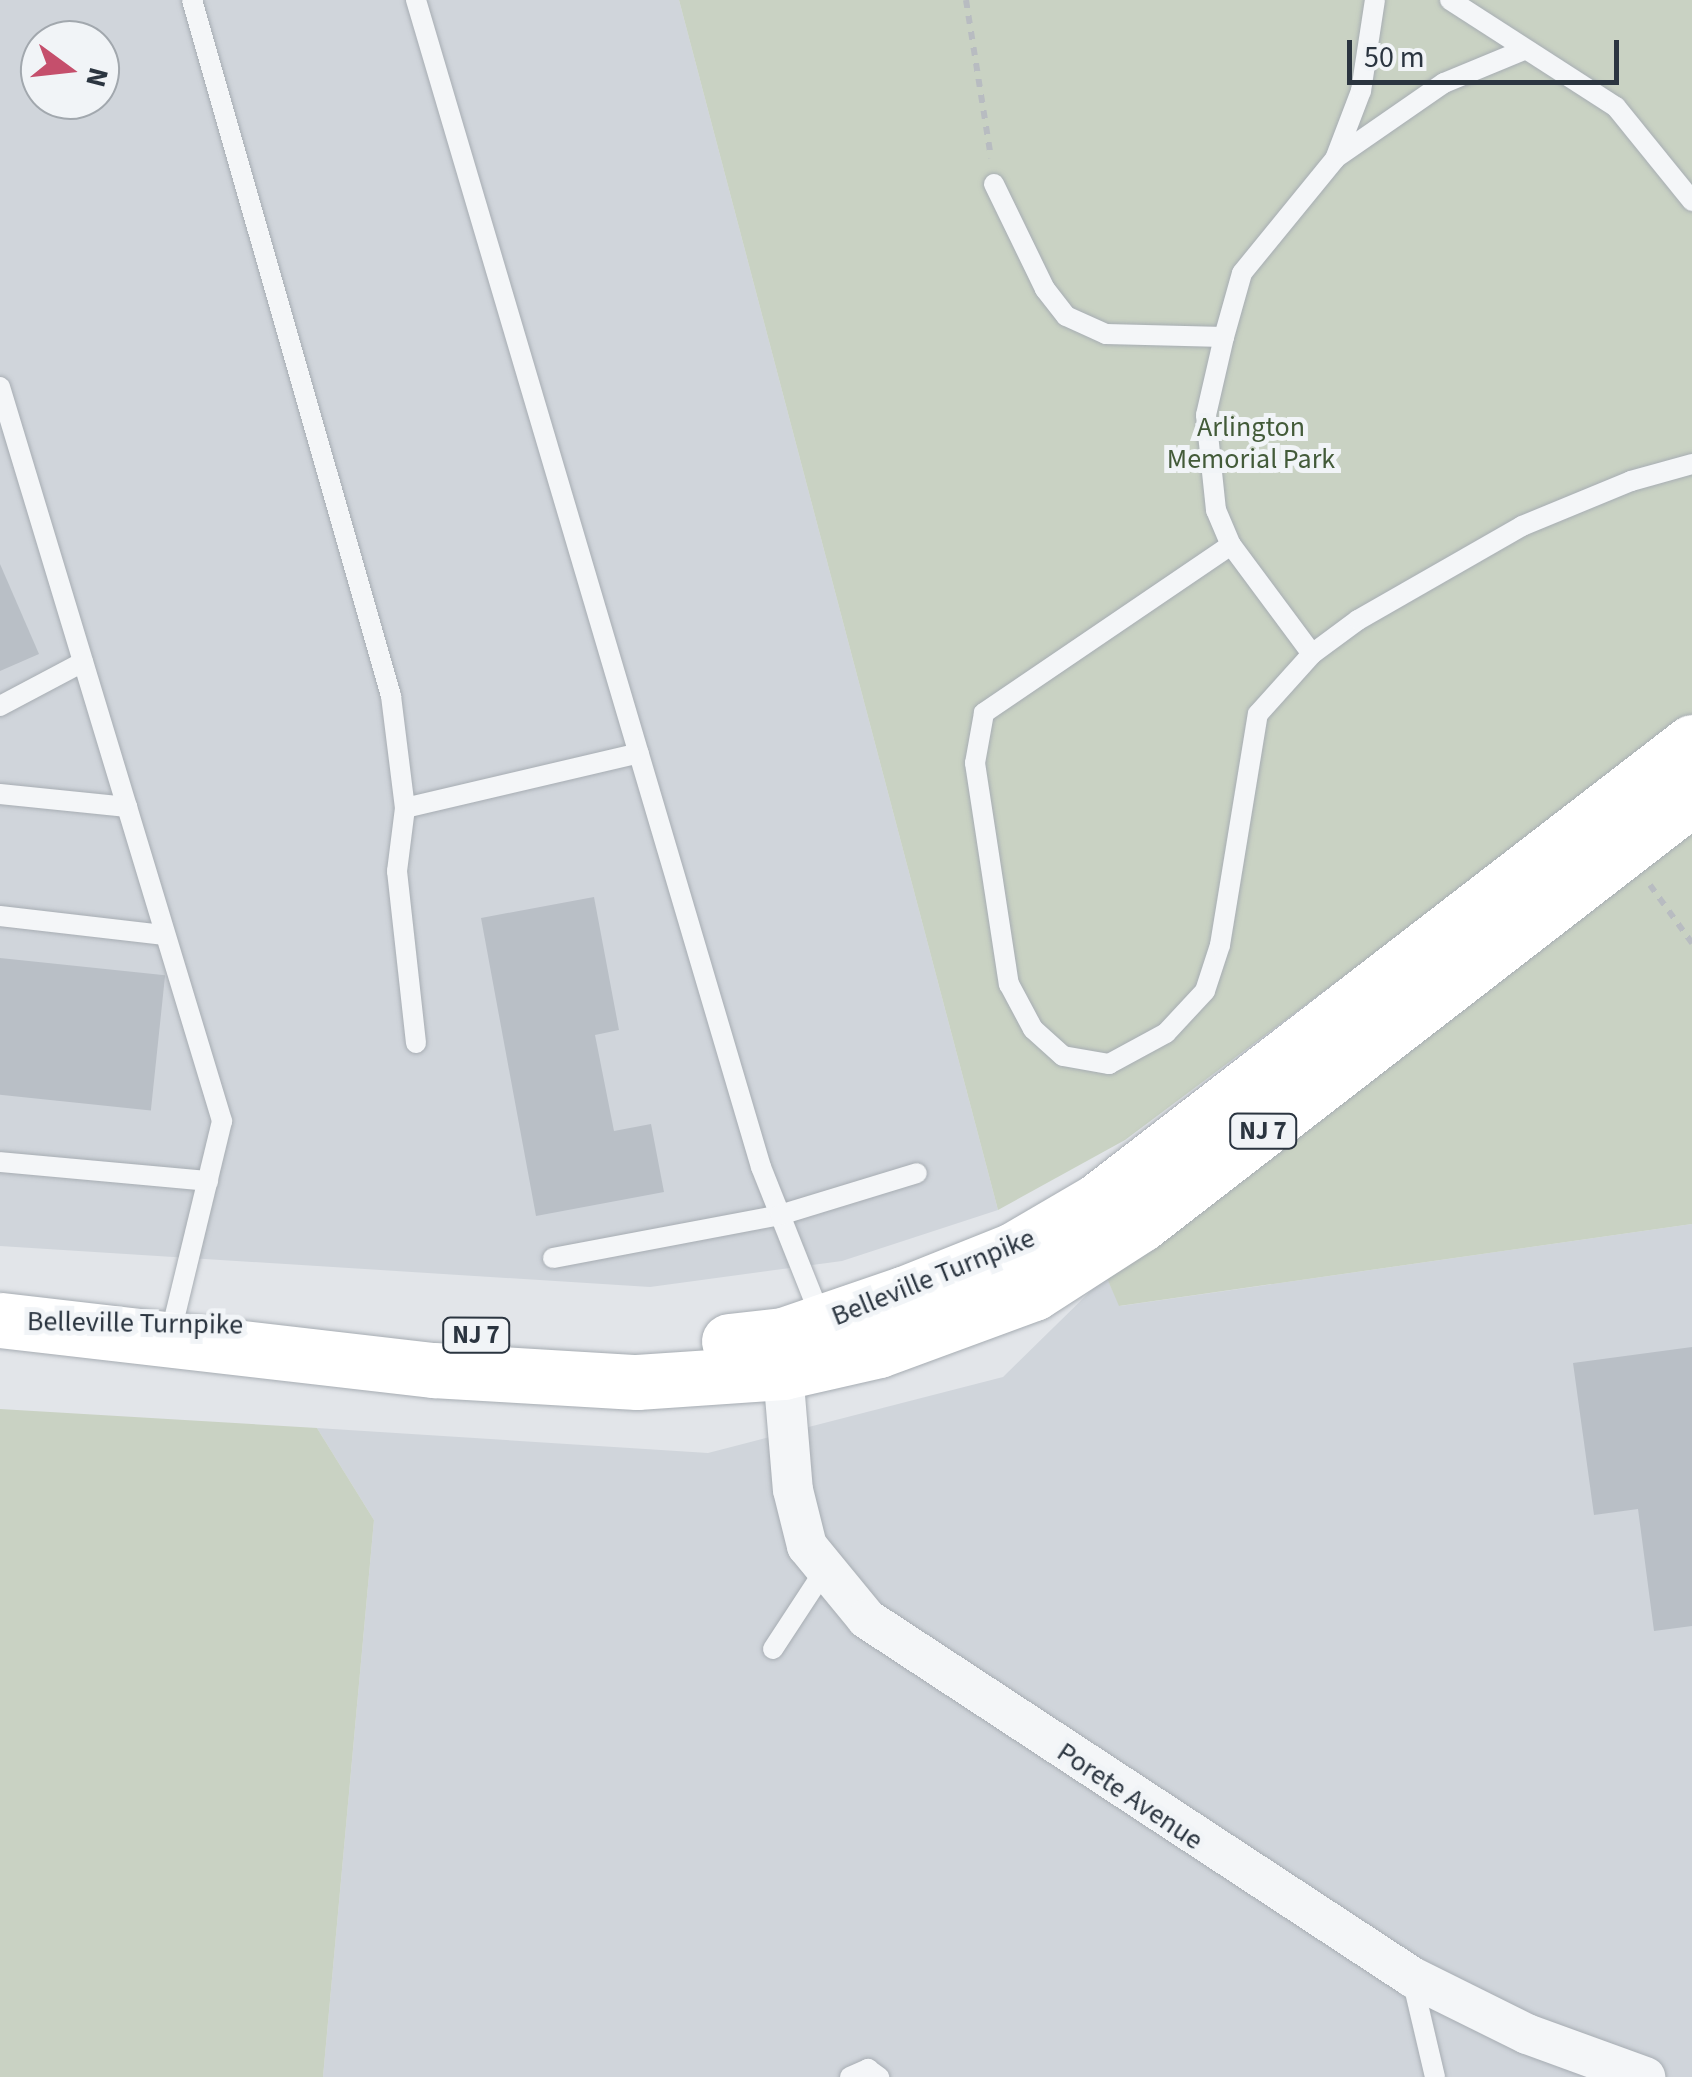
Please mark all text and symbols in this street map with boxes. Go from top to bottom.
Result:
north arrow [20,20,120,120]
scale bar [1352,20,1624,82]
text: 50 m [1364,36,1425,79]
text: N [75,63,119,91]
park label: Arlington Memorial Park [1167,410,1335,476]
road number: NJ 7 [1228,1111,1298,1151]
street label: Belleville Turnpike [827,1221,1039,1333]
street label: Belleville Turnpike [27,1304,243,1342]
road number: NJ 7 [441,1315,511,1355]
street label: Porete Avenue [1051,1735,1209,1857]

